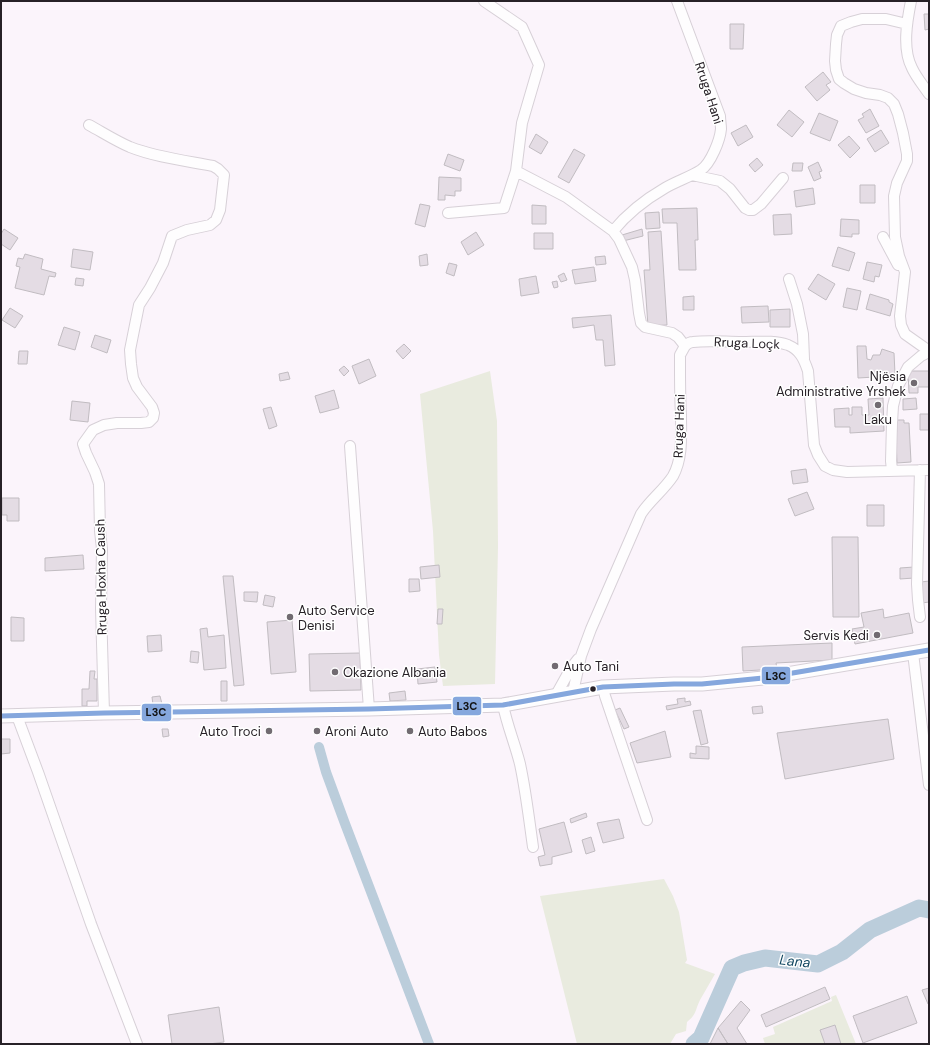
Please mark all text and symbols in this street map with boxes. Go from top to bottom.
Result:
street label: Rruga Hani [691,60,727,126]
street label: Rruga Loçk [714,333,781,353]
place label: Njësia Administrative Yrshek [776,368,906,400]
marker: Njësia Administrative Yrshek [909,378,919,388]
street label: Rruga Hani [669,394,689,458]
marker: Laku [873,400,883,410]
place label: Laku [864,411,892,428]
street label: Rruga Hoxha Caush [91,519,111,635]
place label: Auto Service Denisi [298,602,375,634]
marker: Auto Service Denisi [285,612,295,622]
place label: Servis Kedi [803,627,869,644]
marker: Servis Kedi [872,630,882,640]
place label: Auto Tani [563,658,619,675]
marker: Auto Tani [550,661,560,671]
place label: Okazione Albania [343,664,446,681]
line badge: L3C [761,666,791,685]
marker: Okazione Albania [330,667,340,677]
text: L3C [766,669,786,683]
unlabelled marker [588,684,598,694]
line badge: L3C [452,696,482,716]
text: L3C [457,699,477,713]
line badge: L3C [141,703,172,722]
text: L3C [146,705,166,719]
place label: Auto Troci [200,723,261,740]
place label: Aroni Auto [325,723,389,740]
place label: Auto Babos [418,723,487,740]
marker: Auto Troci [264,726,274,736]
marker: Aroni Auto [312,726,322,736]
marker: Auto Babos [405,726,415,736]
water label: Lana [779,950,812,972]

